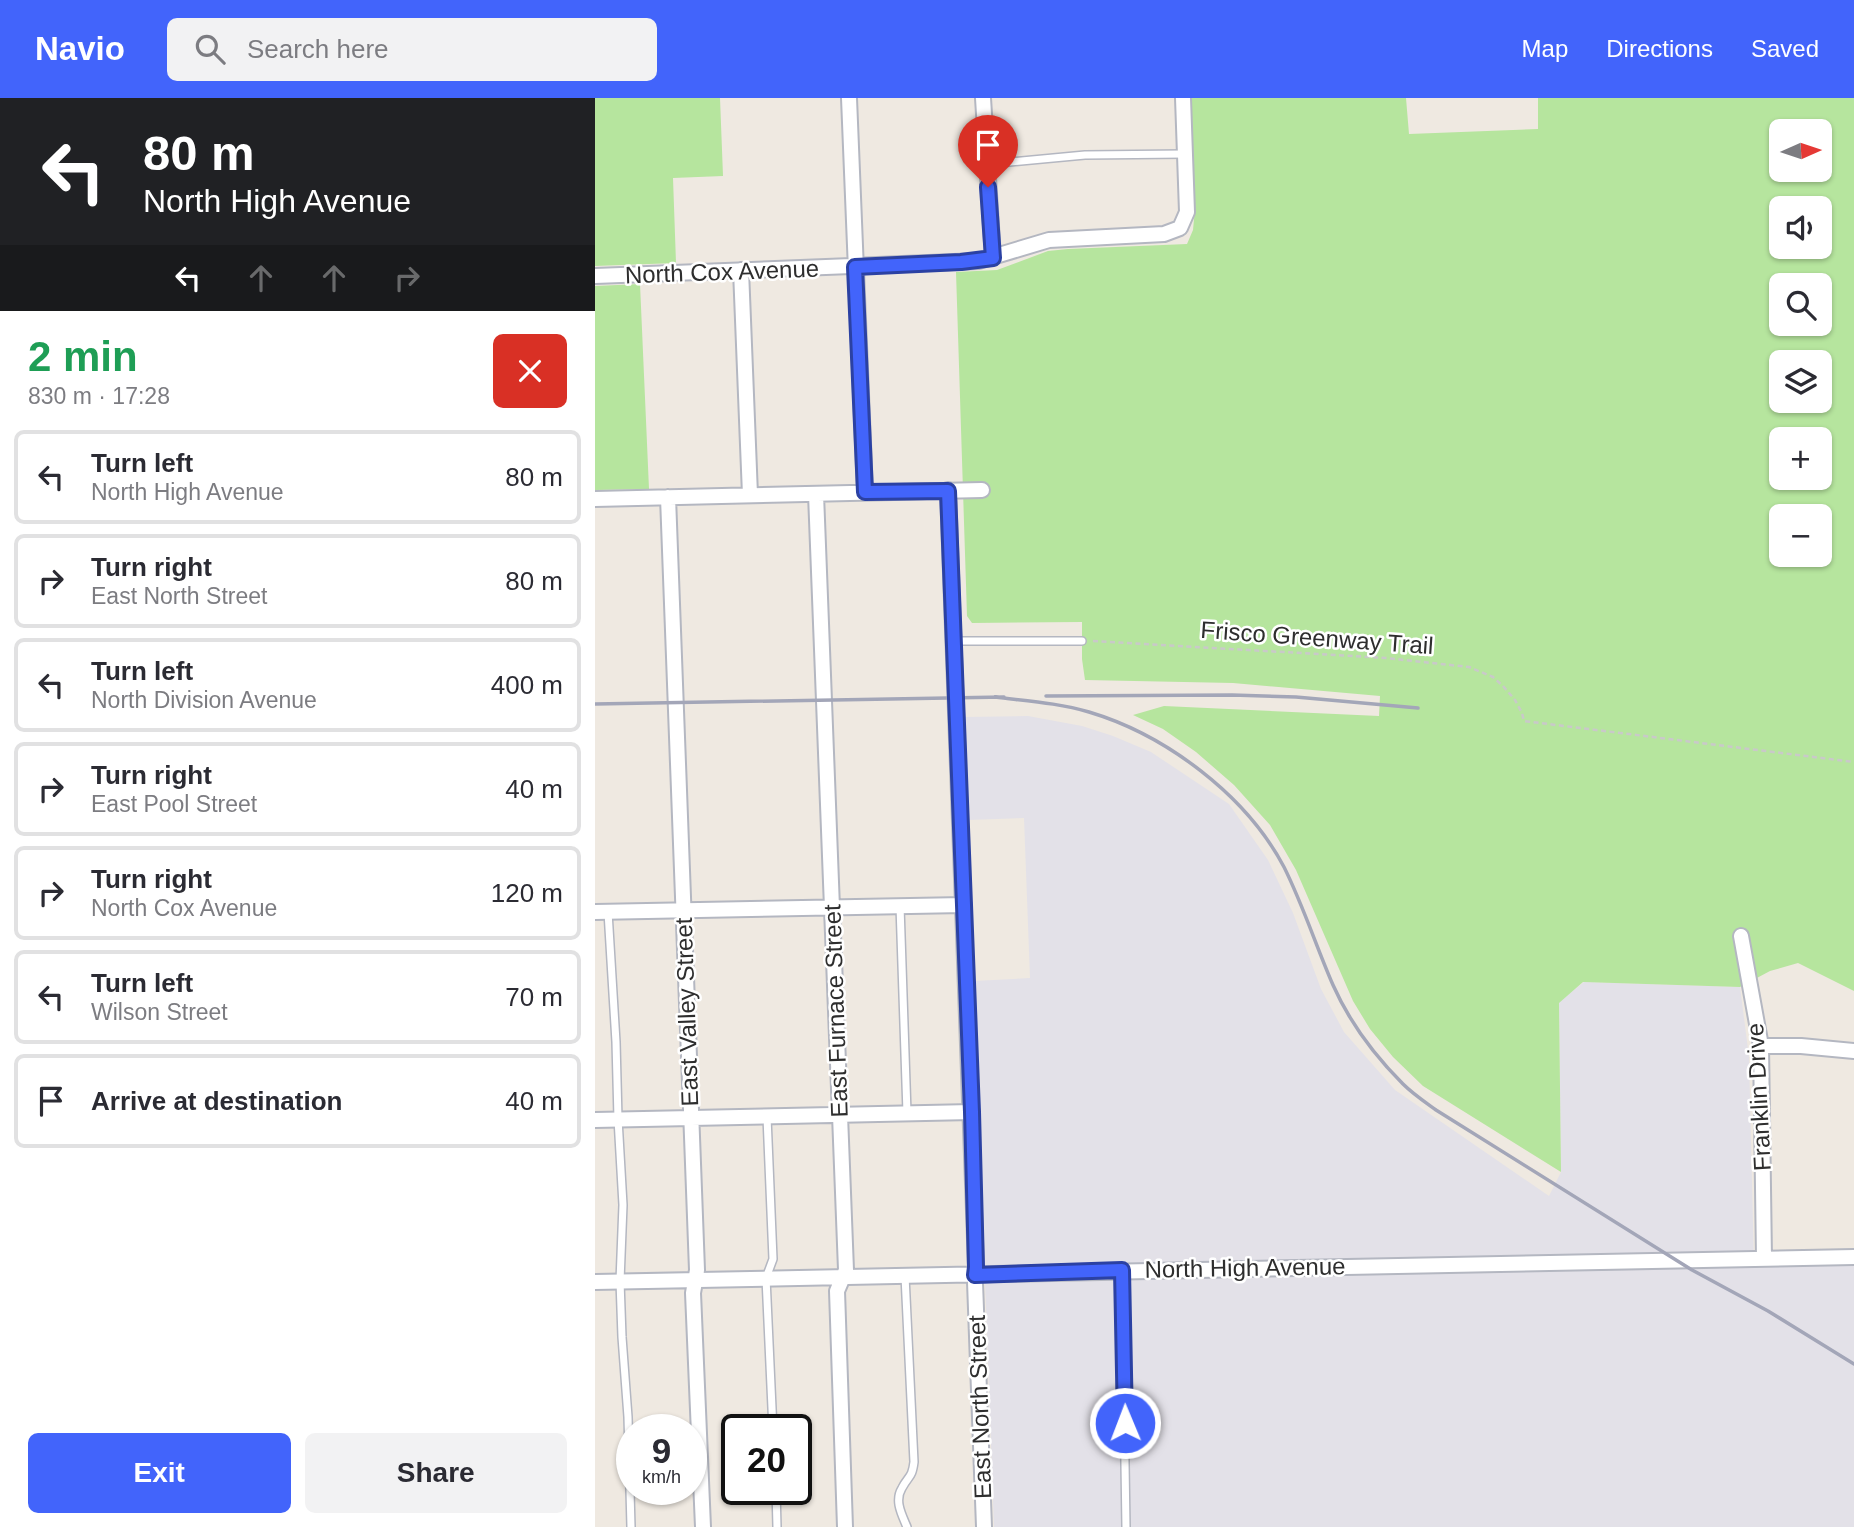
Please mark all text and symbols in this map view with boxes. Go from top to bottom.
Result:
search box [167,18,657,81]
text: Navio [35,30,125,67]
icon: search [191,30,229,68]
text: Search here [247,34,389,64]
text: Map [1522,35,1568,62]
text: Directions [1606,35,1713,62]
text: Saved [1751,35,1819,62]
pin [958,115,1018,187]
north arrow [1769,119,1832,182]
map controls [1769,119,1832,567]
icon: left [28,126,119,217]
text: 80 m [143,126,255,180]
icon: arrive [969,126,1007,164]
text: North High Avenue [143,183,411,219]
button: sound [1769,196,1832,259]
street label: North Cox Avenue [624,255,820,288]
icon: left [169,259,207,297]
icon: ahead [242,259,280,297]
icon: ahead [315,259,353,297]
icon: right [388,259,426,297]
button: search [1769,273,1832,336]
text: 2 min [28,333,138,380]
button: close [493,334,567,408]
button: layers [1769,350,1832,413]
text: 830 m · 17:28 [28,383,170,409]
button: + [1769,427,1832,490]
text: Turn left [91,448,193,478]
icon: left [32,458,70,496]
text: 80 m [505,462,563,492]
text: North High Avenue [91,479,284,505]
button: − [1769,504,1832,567]
text: Turn right [91,552,212,582]
icon: right [32,562,70,600]
text: 80 m [505,566,563,596]
text: East North Street [91,583,267,609]
street label: Frisco Greenway Trail [1200,616,1434,659]
text: Turn left [91,656,193,686]
icon: left [32,666,70,704]
text: 400 m [491,670,563,700]
text: North Division Avenue [91,687,317,713]
text: Turn right [91,760,212,790]
icon: right [32,770,70,808]
text: 40 m [505,774,563,804]
text: East Pool Street [91,791,257,817]
text: Turn right [91,864,212,894]
icon: right [32,874,70,912]
text: 120 m [491,878,563,908]
text: North Cox Avenue [91,895,277,921]
street label: East Furnace Street [818,904,853,1118]
street label: East Valley Street [670,917,703,1107]
text: Turn left [91,968,193,998]
icon: left [32,978,70,1016]
text: 70 m [505,982,563,1012]
text: Wilson Street [91,999,228,1025]
street label: Franklin Drive [1741,1022,1776,1172]
icon: arrive [32,1082,70,1120]
text: Arrive at destination [91,1086,342,1116]
text: 40 m [505,1086,563,1116]
street label: North High Avenue [1144,1252,1346,1283]
street label: East North Street [963,1314,996,1499]
position arrow [1088,1386,1162,1460]
speed limit sign: 20 [721,1414,812,1505]
text: 9 [652,1431,671,1470]
button: Exit [28,1433,291,1513]
button: Share [305,1433,567,1513]
text: km/h [642,1467,681,1487]

